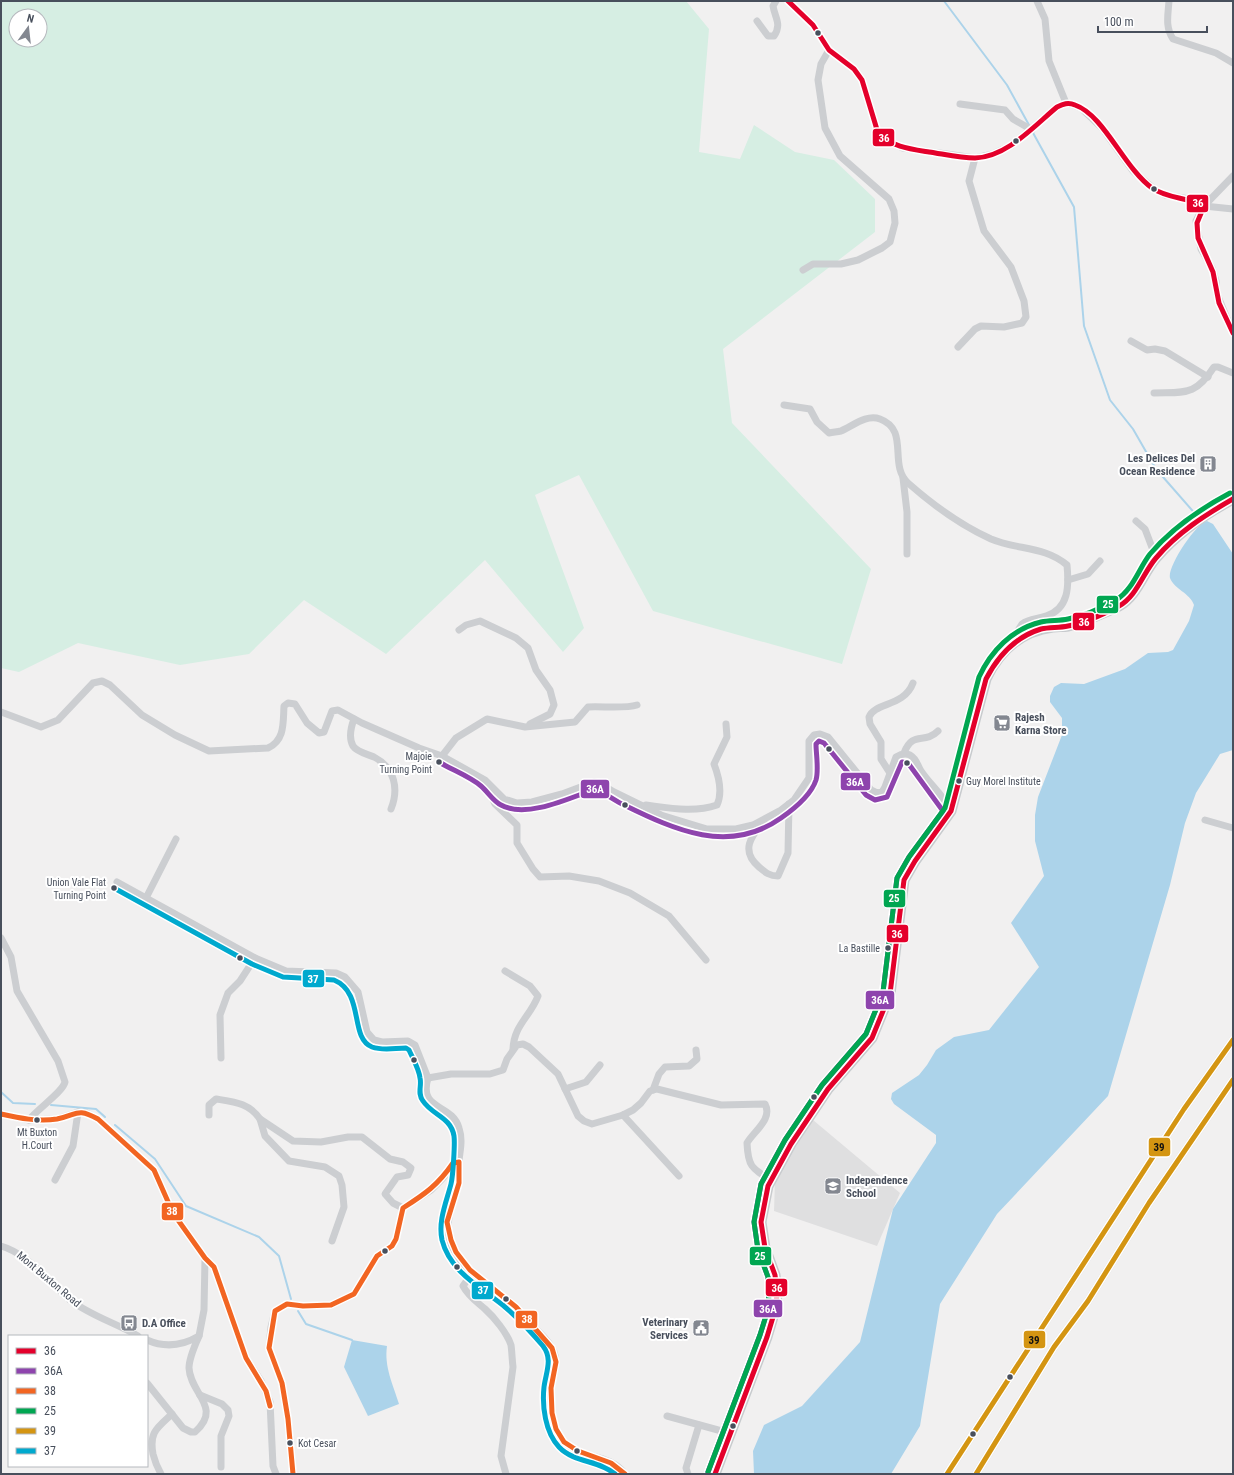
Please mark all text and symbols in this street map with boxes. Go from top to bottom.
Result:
north arrow [8,8,48,48]
scale bar [1098,8,1207,34]
text: N [26,12,36,26]
text: 100 m [1104,15,1134,29]
unlabelled marker [813,28,823,38]
line badge: 36 [872,128,895,147]
text: 36 [878,132,890,145]
unlabelled marker [1011,136,1021,146]
unlabelled marker [1149,184,1159,194]
line badge: 36 [1186,194,1209,213]
text: 36 [1192,197,1204,210]
place label: Les Delices Del Ocean Residence [1119,452,1195,478]
building icon: Les Delices Del Ocean Residence [1198,454,1218,474]
line badge: 25 [1096,595,1119,614]
text: 25 [1102,598,1114,611]
line badge: 36 [1072,612,1095,631]
text: 36 [1078,616,1090,629]
place label: Rajesh Karna Store [1015,711,1066,737]
supermarket icon: Rajesh Karna Store [992,713,1012,733]
unlabelled marker [824,744,834,754]
place label: Majoie Turning Point [380,751,432,775]
marker: Majoie Turning Point [434,757,444,767]
unlabelled marker [902,758,912,768]
line badge: 36A [840,772,871,791]
text: 36A [846,776,864,789]
marker: Guy Morel Institute [954,776,964,786]
place label: Guy Morel Institute [966,776,1041,787]
line badge: 36A [580,779,610,799]
text: 36A [586,783,604,796]
unlabelled marker [620,800,630,810]
place label: Union Vale Flat Turning Point [47,877,106,901]
marker: Union Vale Flat Turning Point [109,883,119,893]
line badge: 25 [883,889,906,908]
text: 25 [888,892,900,905]
line badge: 36 [886,924,909,943]
text: 36 [891,928,903,941]
place label: La Bastille [839,943,880,954]
marker: La Bastille [883,943,893,953]
unlabelled marker [235,953,245,963]
line badge: 37 [302,969,325,988]
text: 37 [307,973,319,986]
line badge: 36A [865,990,895,1010]
text: 36A [871,994,889,1007]
unlabelled marker [409,1055,419,1065]
unlabelled marker [809,1092,819,1102]
marker: Mt Buxton H.Court [32,1115,42,1125]
place label: Mt Buxton H.Court [17,1127,57,1151]
line badge: 39 [1148,1137,1171,1157]
text: 39 [1153,1141,1165,1154]
place label: Independence School [846,1174,908,1200]
school or university icon: Independence School [823,1176,843,1196]
line badge: 38 [161,1202,184,1221]
text: 38 [166,1205,178,1218]
unlabelled marker [380,1246,390,1256]
line badge: 25 [749,1246,772,1266]
street label: Mont Buxton Road [14,1249,83,1310]
text: 25 [754,1250,766,1263]
unlabelled marker [452,1262,462,1272]
line badge: 36 [765,1278,788,1297]
line badge: 37 [471,1281,494,1300]
text: 36 [771,1282,783,1295]
text: 37 [477,1284,489,1297]
unlabelled marker [501,1294,511,1304]
line badge: 36A [753,1299,783,1318]
text: 36A [759,1303,777,1316]
line badge: 38 [515,1310,538,1329]
bus stop icon: D.A Office [119,1313,139,1333]
text: 38 [521,1313,533,1326]
place label: Veterinary Services [642,1316,688,1342]
place label: D.A Office [142,1317,186,1330]
public building icon: Veterinary Services [691,1318,711,1338]
line badge: 39 [1023,1330,1046,1349]
text: 39 [1028,1334,1040,1347]
legend [8,1335,148,1467]
text: 36 [44,1344,56,1358]
text: 36A [44,1364,63,1378]
unlabelled marker [1005,1372,1015,1382]
text: 38 [44,1384,56,1398]
text: 25 [44,1404,56,1418]
unlabelled marker [728,1421,738,1431]
text: 39 [44,1424,56,1438]
unlabelled marker [968,1429,978,1439]
marker: Kot Cesar [285,1438,295,1448]
place label: Kot Cesar [298,1438,336,1449]
text: 37 [44,1444,56,1458]
unlabelled marker [572,1446,582,1456]

